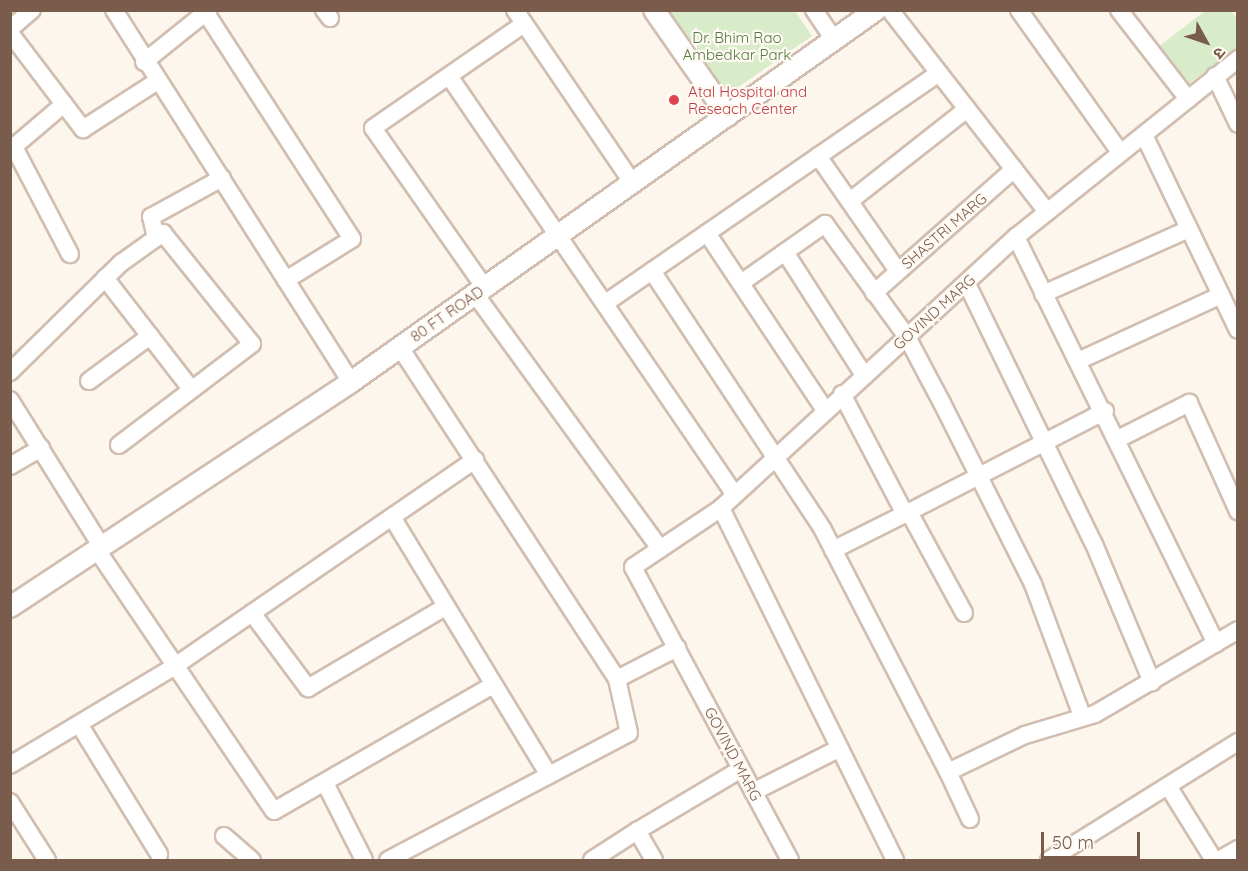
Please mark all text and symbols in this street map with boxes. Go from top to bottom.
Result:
north arrow [1176,12,1236,72]
park label: Dr. Bhim Rao Ambedkar Park [683,28,791,63]
text: उ [1209,44,1230,64]
place label: Atal Hospital and Reseach Center [688,82,807,117]
marker: Atal Hospital and Reseach Center [665,91,683,109]
street label: SHASTRI MARG [898,189,990,273]
street label: GOVIND MARG [889,271,979,353]
street label: 80 FT ROAD [407,282,487,346]
street label: GOVIND MARG [701,704,765,804]
scale bar [1044,820,1143,858]
text: 50 m [1052,831,1094,854]

